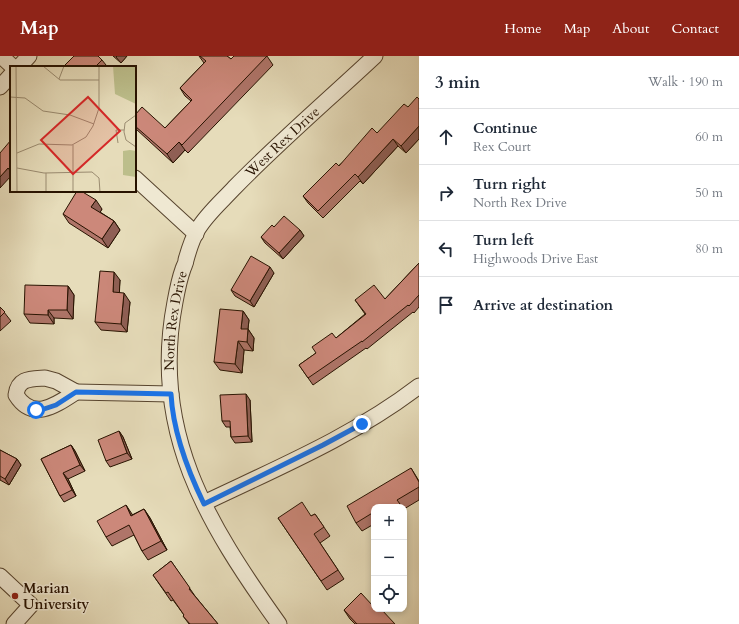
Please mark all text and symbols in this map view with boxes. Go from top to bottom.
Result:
text: Map [20,15,59,41]
text: Home [504,19,542,38]
text: Map [564,19,590,38]
text: About [612,19,649,38]
text: Contact [671,19,719,38]
inset map [10,66,136,192]
text: 3 min [435,71,480,94]
text: Walk · 190 m [648,73,723,91]
street label: West Rex Drive [240,102,323,182]
text: Continue [473,118,538,138]
icon: ahead [435,126,457,148]
text: 60 m [695,128,723,146]
text: Rex Court [473,138,531,156]
text: Turn right [473,174,546,194]
icon: right [435,182,457,204]
text: 50 m [695,184,723,202]
text: North Rex Drive [473,194,567,212]
text: Turn left [473,230,534,250]
icon: left [435,238,457,260]
text: 80 m [695,240,723,258]
text: Highwoods Drive East [473,250,598,268]
street label: North Rex Drive [159,268,191,371]
icon: arrive [435,294,457,316]
text: Arrive at destination [473,295,613,315]
route start [27,401,45,419]
route end [353,415,371,433]
map controls [371,504,407,612]
button: + [371,504,407,540]
button: − [371,540,407,576]
button: locate [371,576,407,612]
place label: Marian University [23,579,89,614]
marker: Marian University [10,591,20,601]

